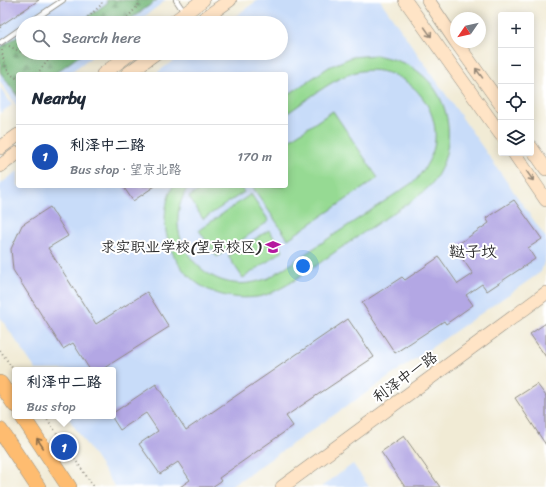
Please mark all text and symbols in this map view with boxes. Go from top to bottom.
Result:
north arrow [450,12,486,48]
map controls [498,12,534,156]
button: + [498,12,534,48]
search box [16,16,288,60]
text: Search here [62,25,141,51]
one-way arrow [424,26,432,37]
icon: search [30,27,52,49]
button: − [498,48,534,84]
one-way arrow [474,68,483,79]
text: Nearby [32,83,86,113]
button: locate [498,84,534,120]
button: layers [498,120,534,156]
text: 利泽中二路 [70,132,145,158]
text: 1 [42,145,48,168]
text: 170 m [237,145,272,168]
text: Bus stop · 望京北路 [70,158,181,181]
one-way arrow [526,171,534,182]
place label: 求实职业学校(望京校区) [100,234,262,260]
district label: 鞑子坟 [449,237,497,266]
school or university icon: 求实职业学校(望京校区) [264,238,282,256]
your location [293,256,313,276]
street label: 利泽中一路 [367,344,443,410]
popup [12,367,116,419]
text: 利泽中二路 [26,369,102,395]
text: Bus stop [26,395,76,418]
pin: 1 [51,432,77,462]
one-way arrow [36,438,44,449]

